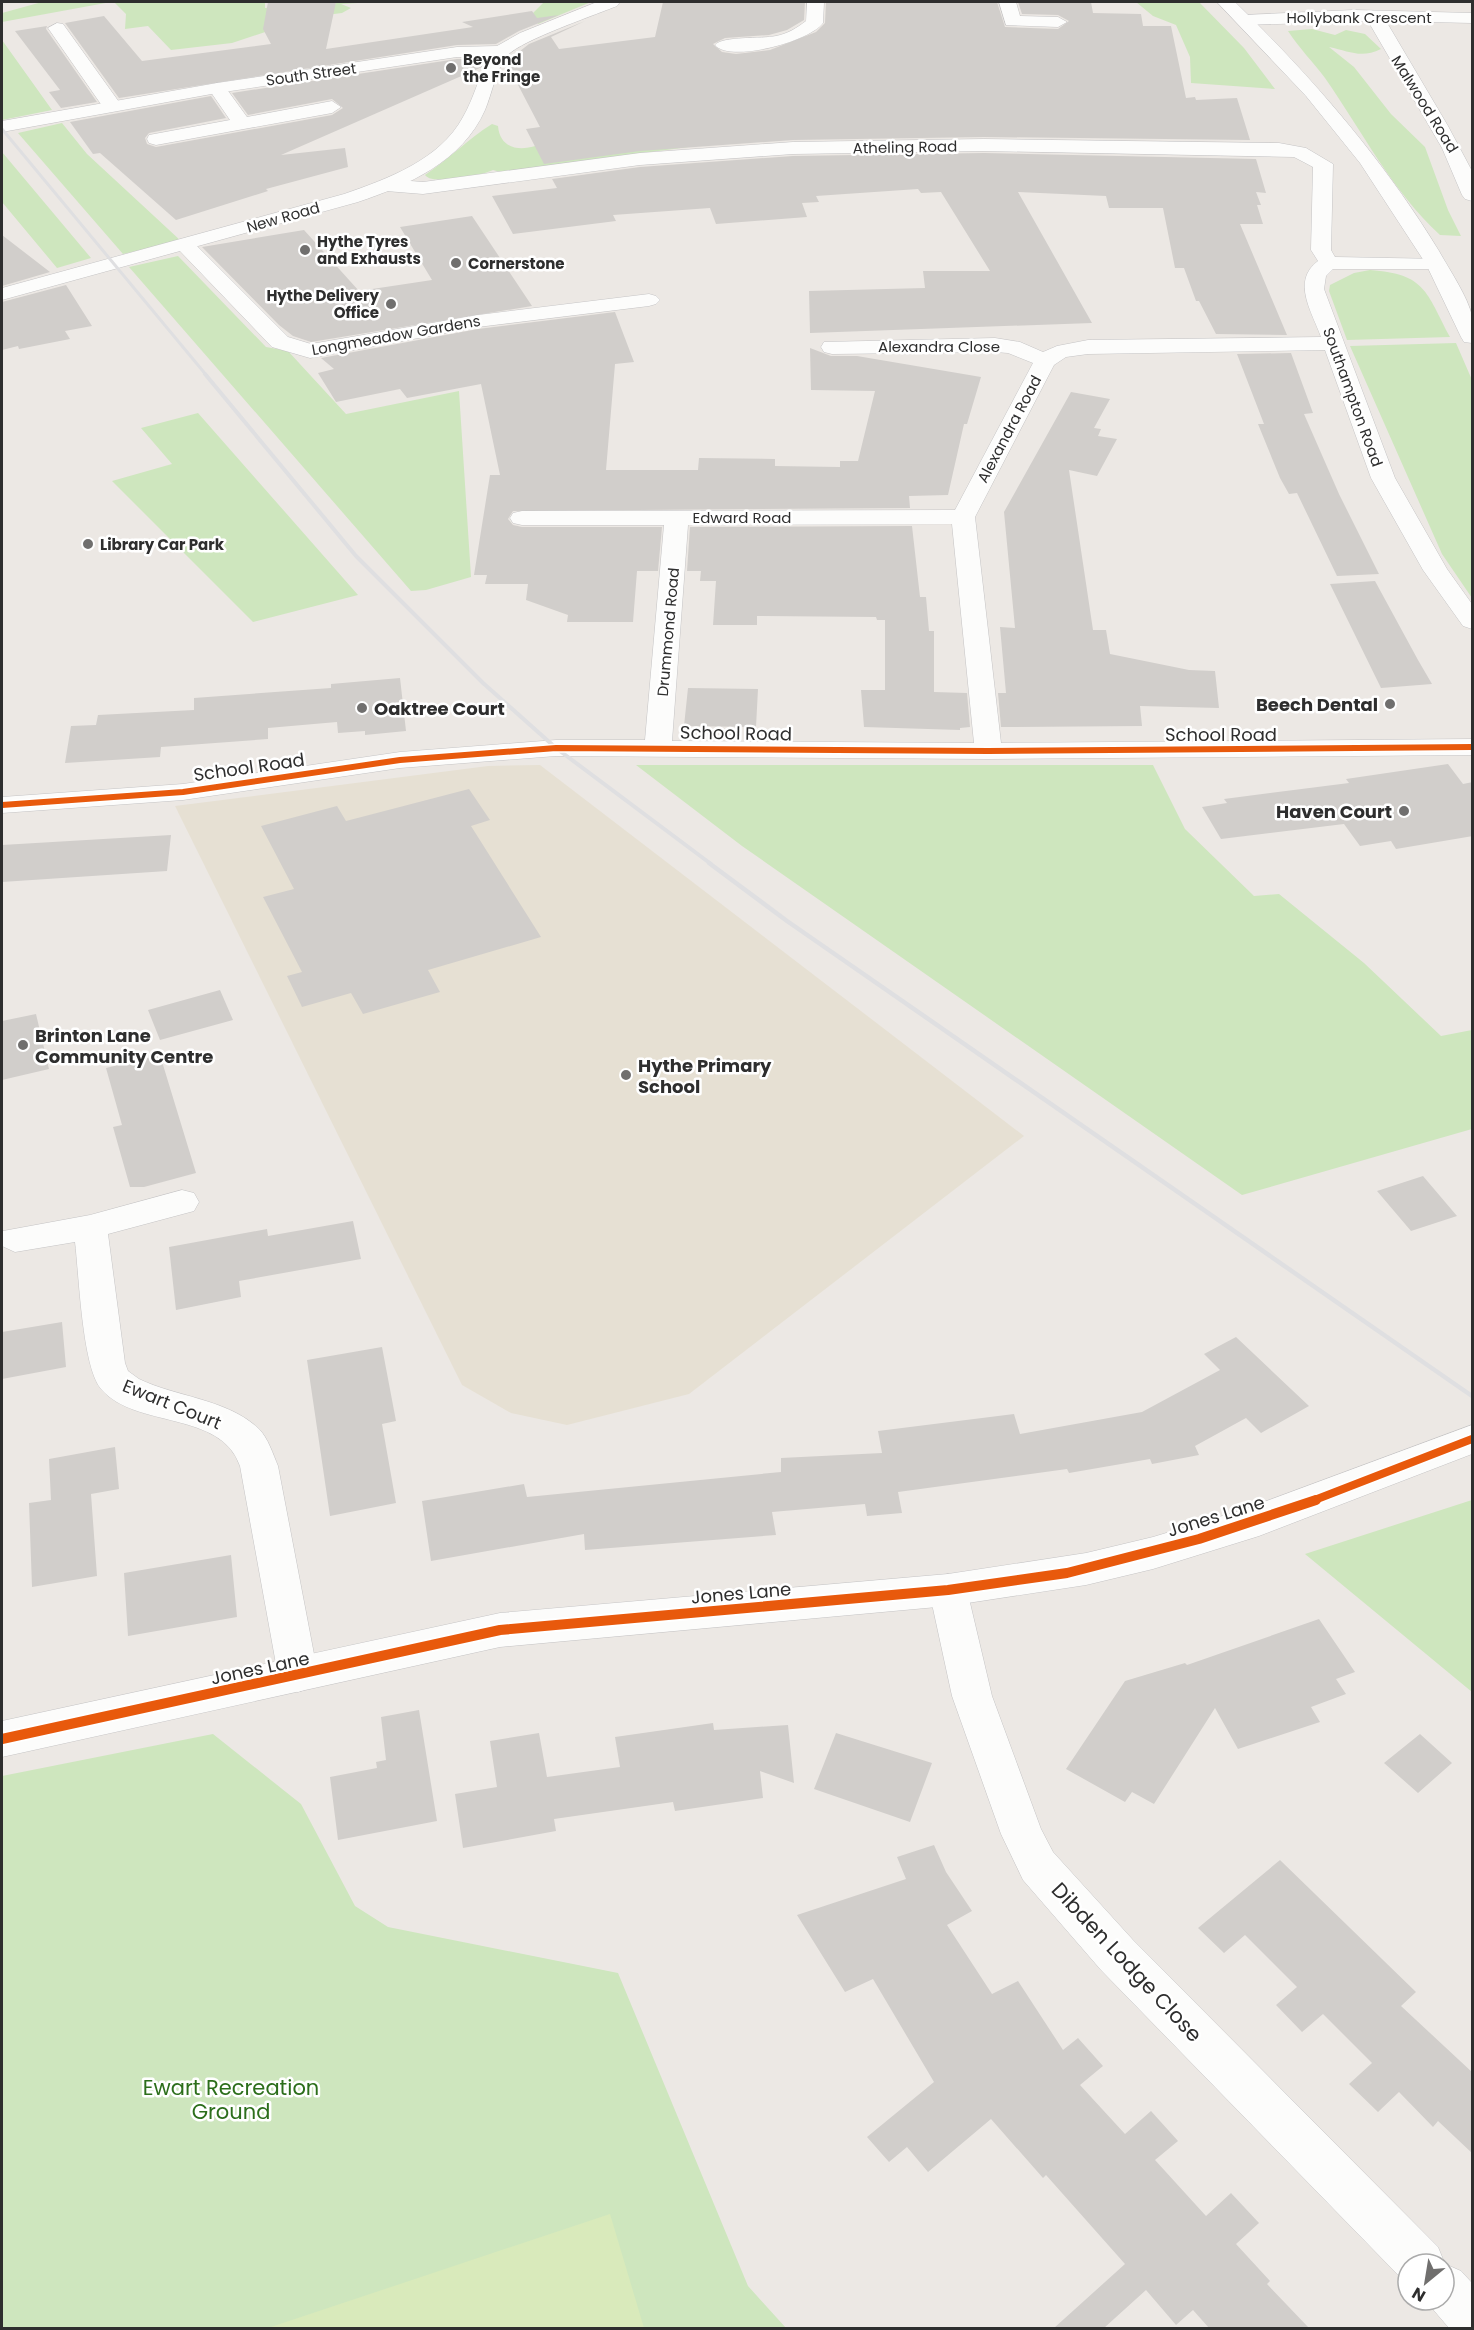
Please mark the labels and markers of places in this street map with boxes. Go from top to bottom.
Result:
place label: Beyond the Fringe [463,49,540,87]
marker: Beyond the Fringe [444,61,458,75]
place label: Hythe Tyres and Exhausts [317,231,421,269]
marker: Hythe Tyres and Exhausts [298,243,312,257]
place label: Cornerstone [468,253,565,274]
marker: Cornerstone [449,256,463,270]
place label: Hythe Delivery Office [266,285,380,323]
marker: Hythe Delivery Office [384,297,398,311]
place label: Library Car Park [100,534,225,555]
marker: Library Car Park [81,537,95,551]
place label: Beech Dental [1256,692,1378,717]
place label: Oaktree Court [374,696,505,721]
marker: Beech Dental [1383,697,1397,711]
marker: Oaktree Court [355,701,369,715]
place label: Haven Court [1276,799,1392,824]
marker: Haven Court [1397,804,1411,818]
place label: Brinton Lane Community Centre [35,1023,213,1069]
marker: Brinton Lane Community Centre [16,1038,30,1052]
place label: Hythe Primary School [638,1053,772,1099]
marker: Hythe Primary School [619,1068,633,1082]

